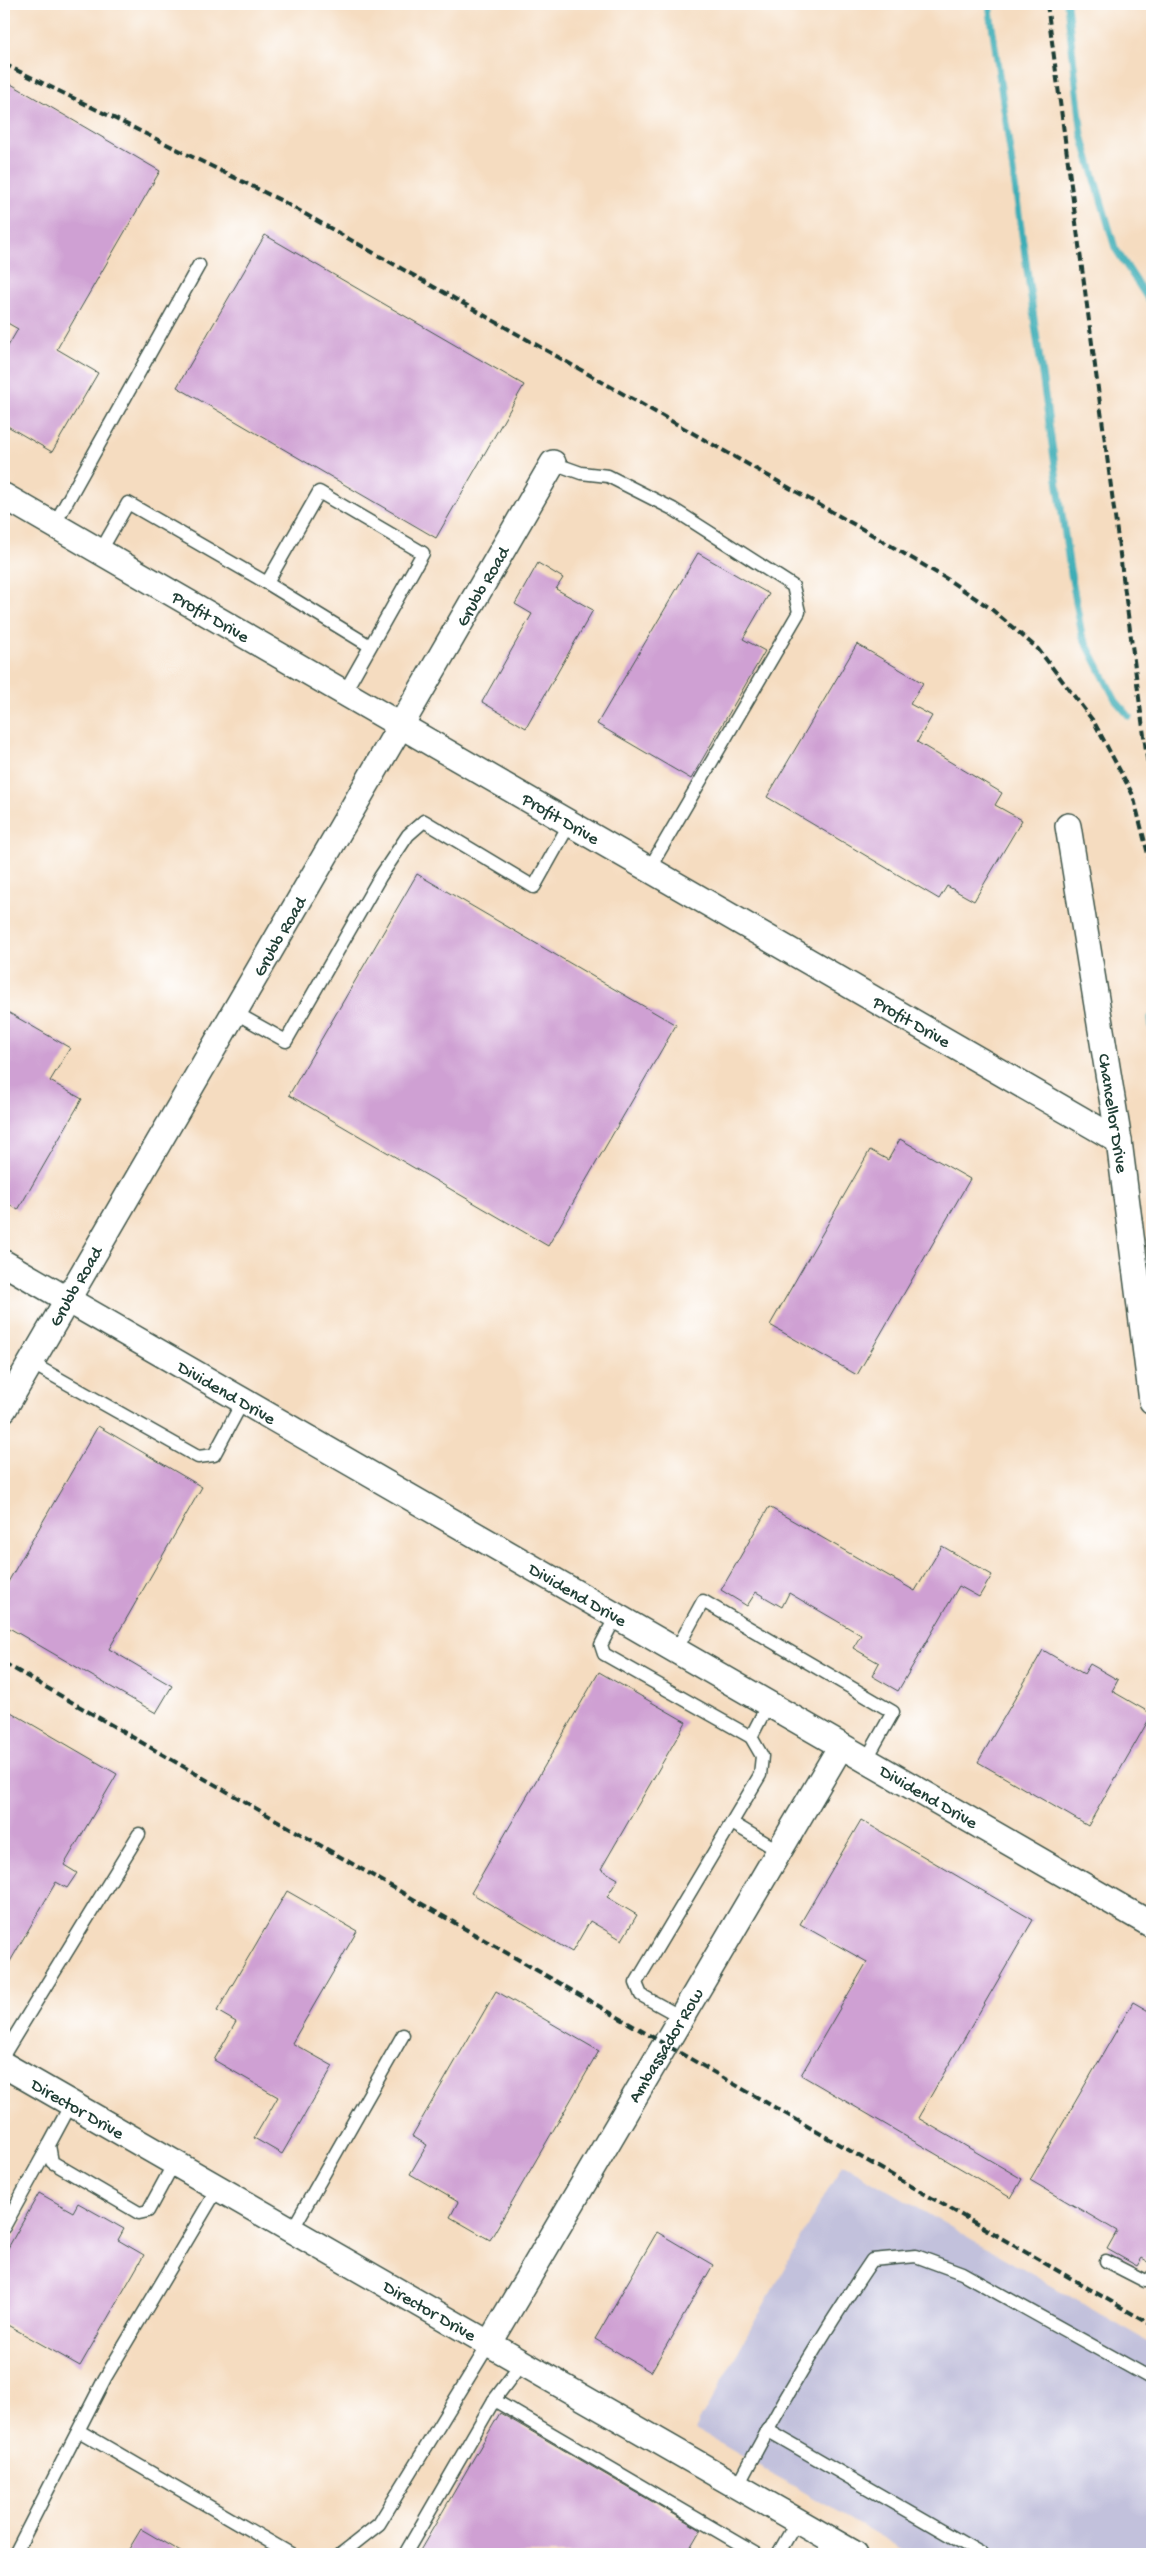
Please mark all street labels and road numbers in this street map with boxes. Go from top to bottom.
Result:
street label: Grubb Road [453,542,516,631]
street label: Profit Drive [166,587,253,649]
street label: Profit Drive [516,789,603,851]
street label: Grubb Road [250,892,313,981]
street label: Profit Drive [867,992,954,1054]
street label: Chancellor Drive [1092,1052,1131,1175]
street label: Grubb Road [46,1242,109,1331]
street label: Dividend Drive [172,1357,279,1431]
street label: Dividend Drive [523,1559,630,1633]
street label: Dividend Drive [874,1761,981,1835]
street label: Ambassador Row [625,1985,709,2107]
street label: Director Drive [26,2075,128,2146]
street label: Director Drive [378,2277,480,2348]

